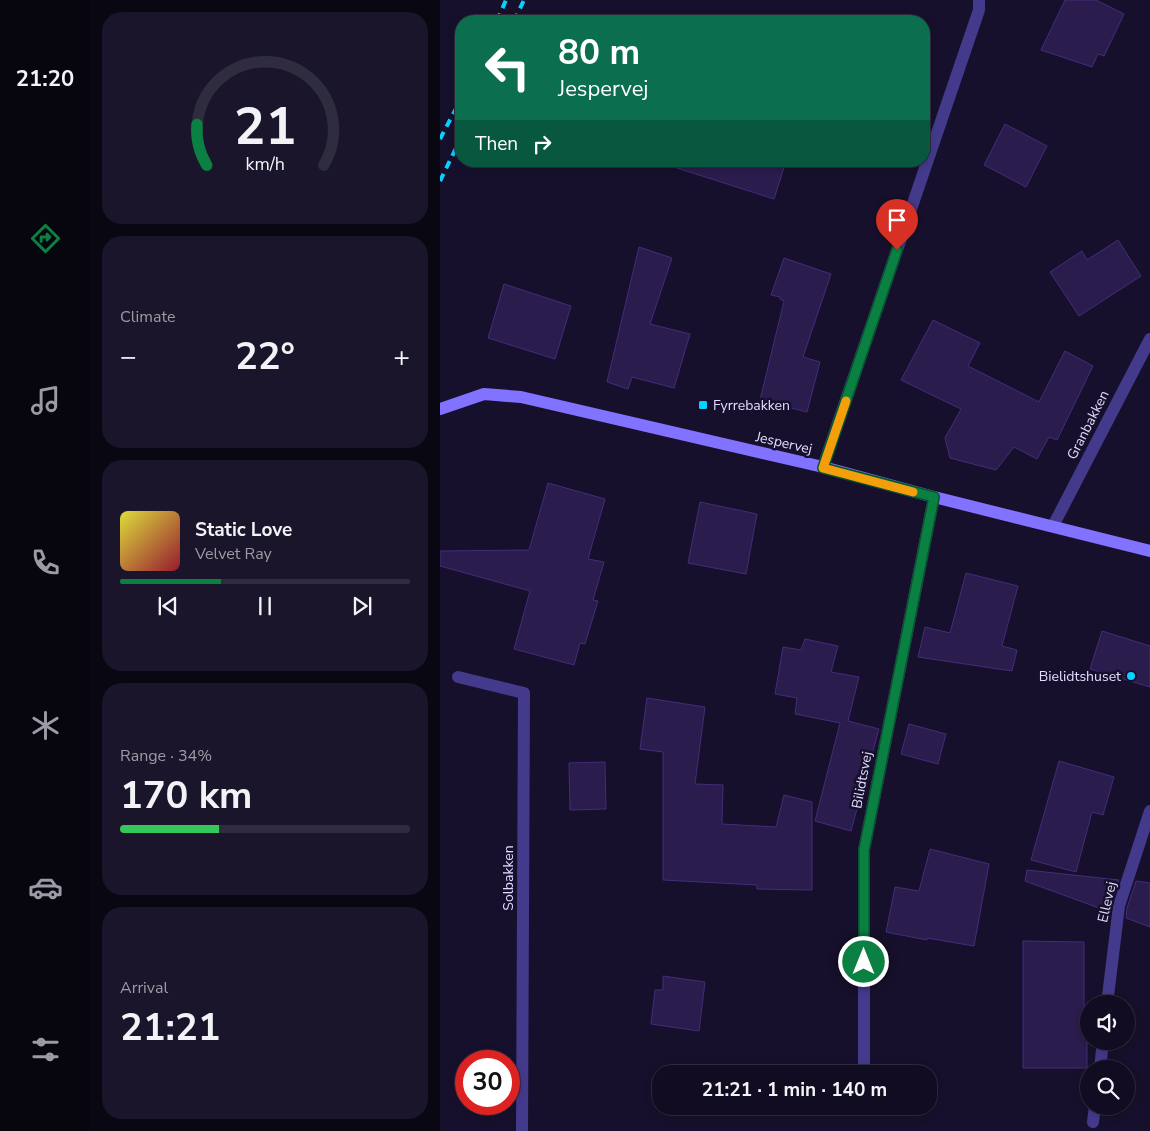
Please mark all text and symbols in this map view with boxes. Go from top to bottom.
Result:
text: 80 m [558,29,640,76]
icon: left [475,35,540,100]
text: 21:20 [16,64,74,94]
text: Jespervej [558,74,649,104]
text: 21 [234,91,296,162]
icon: right [528,130,556,158]
text: Then [475,131,518,157]
text: km/h [245,152,285,176]
pin [876,199,918,250]
icon: arrive [883,206,911,234]
icon: directions [28,221,63,256]
text: Climate [120,306,175,328]
text: 22° [235,331,295,382]
text: − [120,338,137,376]
text: + [393,338,410,376]
icon: music [28,383,63,418]
street label: Granbakken [1062,387,1114,463]
place label: Fyrrebakken [713,396,790,415]
marker: Fyrrebakken [697,399,709,411]
street label: Jespervej [753,427,814,459]
text: Static Love [195,517,292,543]
text: Velvet Ray [195,543,272,565]
icon: phone [28,545,63,580]
icon: previous [154,592,182,620]
icon: pause [251,592,279,620]
icon: next [348,592,376,620]
place label: Bielidtshuset [1039,667,1121,686]
marker: Bielidtshuset [1125,670,1137,682]
icon: climate [28,708,63,743]
text: Range · 34% [120,745,212,767]
street label: Bilidtsvej [847,750,877,810]
text: 170 km [120,770,252,821]
street label: Solbakken [499,845,518,911]
icon: car [28,870,63,905]
street label: Ellevej [1093,880,1121,924]
position arrow [837,935,889,987]
text: Arrival [120,977,168,999]
map controls [1080,995,1135,1115]
button: sound [1080,995,1135,1050]
text: 21:21 [120,1002,221,1053]
icon: filters [28,1032,63,1067]
speed limit sign: 30 [455,1050,520,1115]
button: search [1080,1060,1135,1115]
text: 21:21 · 1 min · 140 m [702,1077,887,1103]

